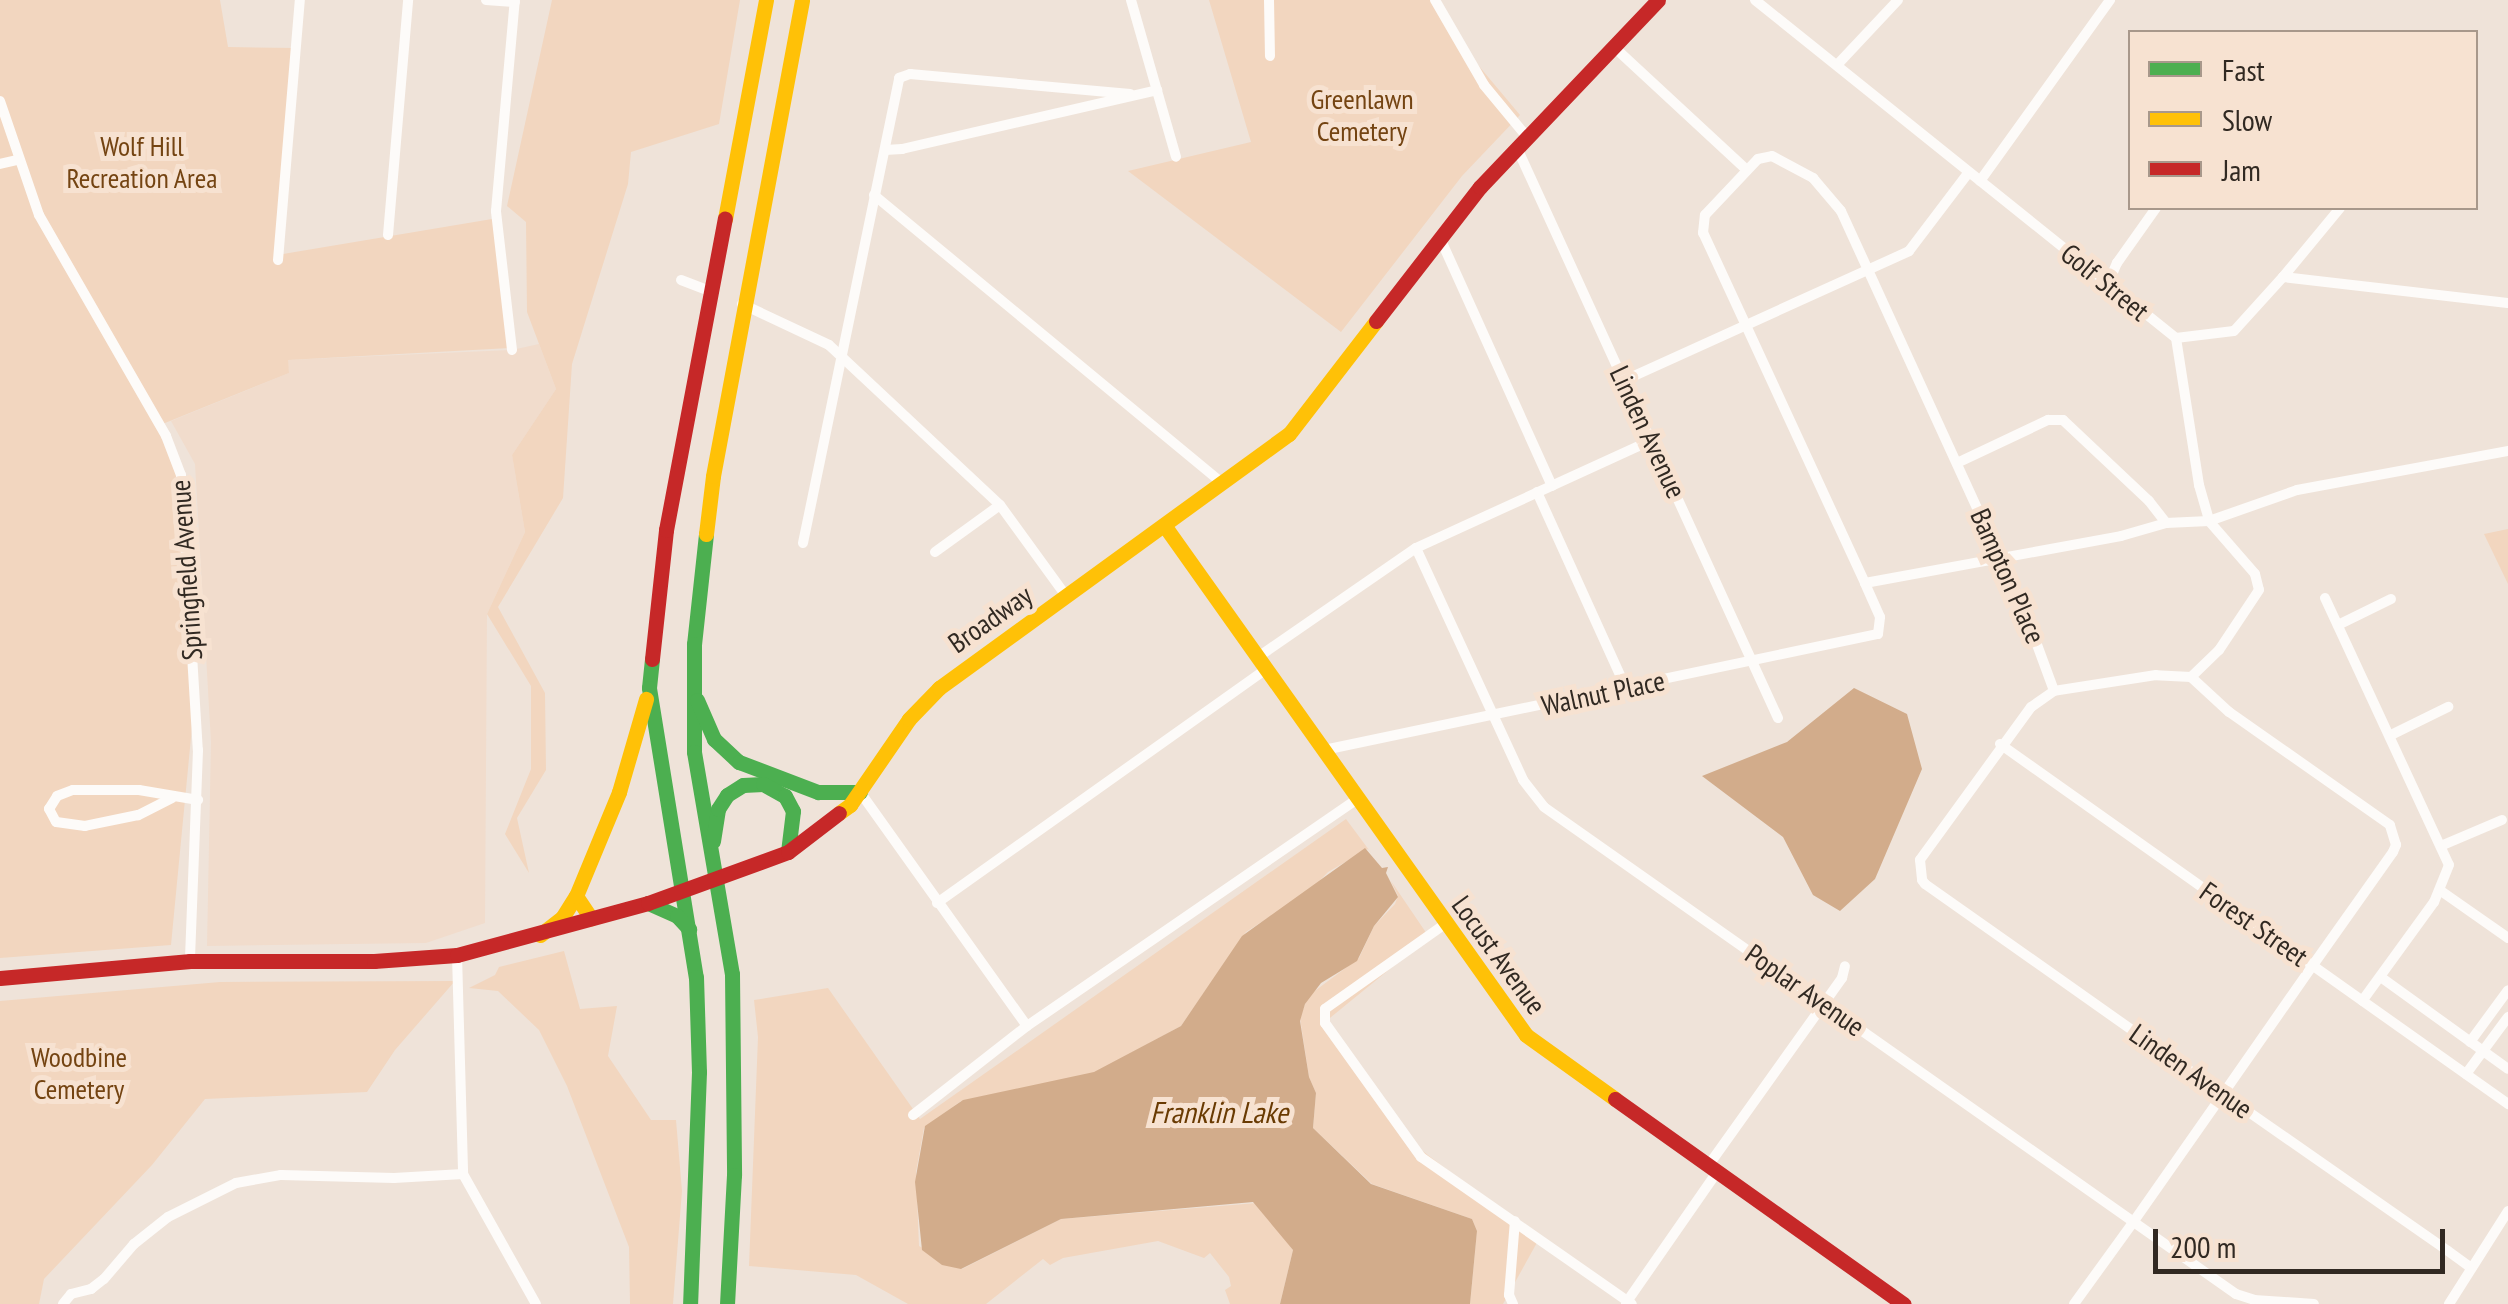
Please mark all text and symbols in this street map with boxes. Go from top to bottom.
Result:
legend [2128,30,2478,210]
text: Fast [2222,50,2265,89]
park label: Greenlawn Cemetery [1310,82,1414,148]
text: Slow [2222,100,2272,139]
park label: Wolf Hill Recreation Area [66,129,218,195]
text: Jam [2222,150,2261,189]
street label: Golf Street [2054,236,2156,328]
street label: Linden Avenue [1603,360,1693,504]
street label: Springfield Avenue [163,478,209,662]
street label: Bampton Place [1963,503,2053,649]
street label: Broadway [942,578,1038,660]
street label: Walnut Place [1538,664,1668,722]
street label: Forest Street [2194,875,2314,973]
street label: Locust Avenue [1445,889,1553,1021]
street label: Poplar Avenue [1739,937,1871,1043]
street label: Linden Avenue [2123,1016,2259,1126]
park label: Woodbine Cemetery [31,1040,127,1106]
water label: Franklin Lake [1150,1094,1288,1130]
scale bar [2158,1209,2450,1271]
text: 200 m [2170,1227,2236,1266]

